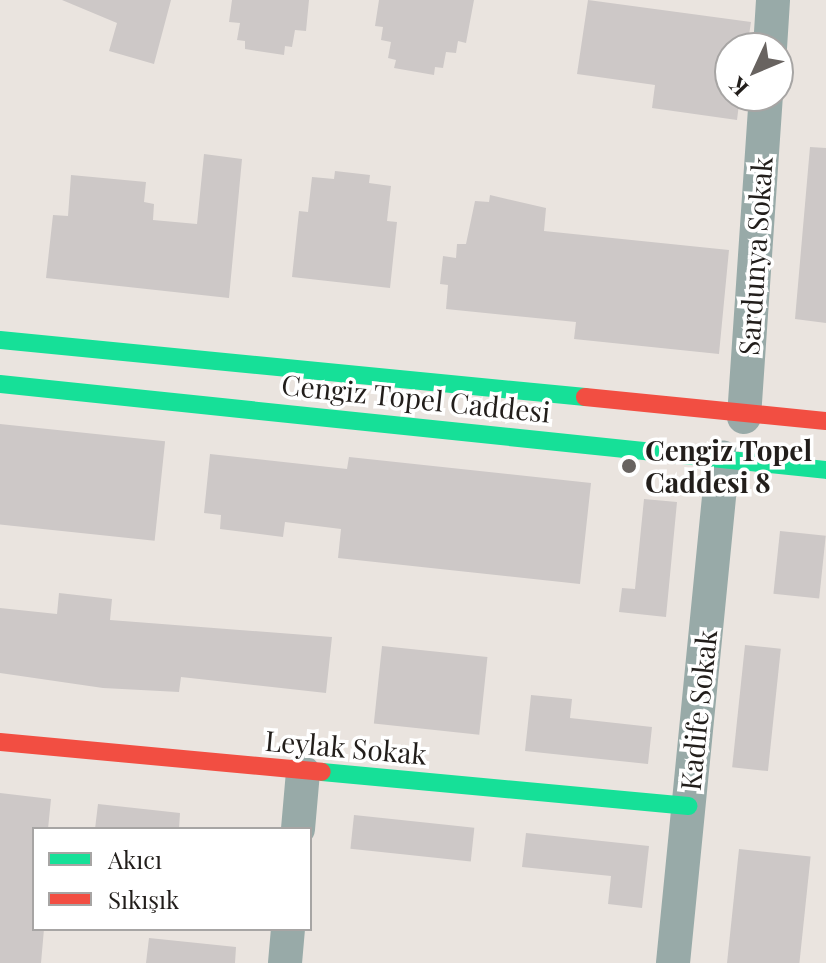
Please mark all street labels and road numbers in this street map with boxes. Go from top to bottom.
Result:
street label: Sardunya Sokak [731,155,779,357]
street label: Cengiz Topel Caddesi [280,367,552,429]
street label: Kadife Sokak [673,628,723,792]
street label: Leylak Sokak [263,723,429,771]

